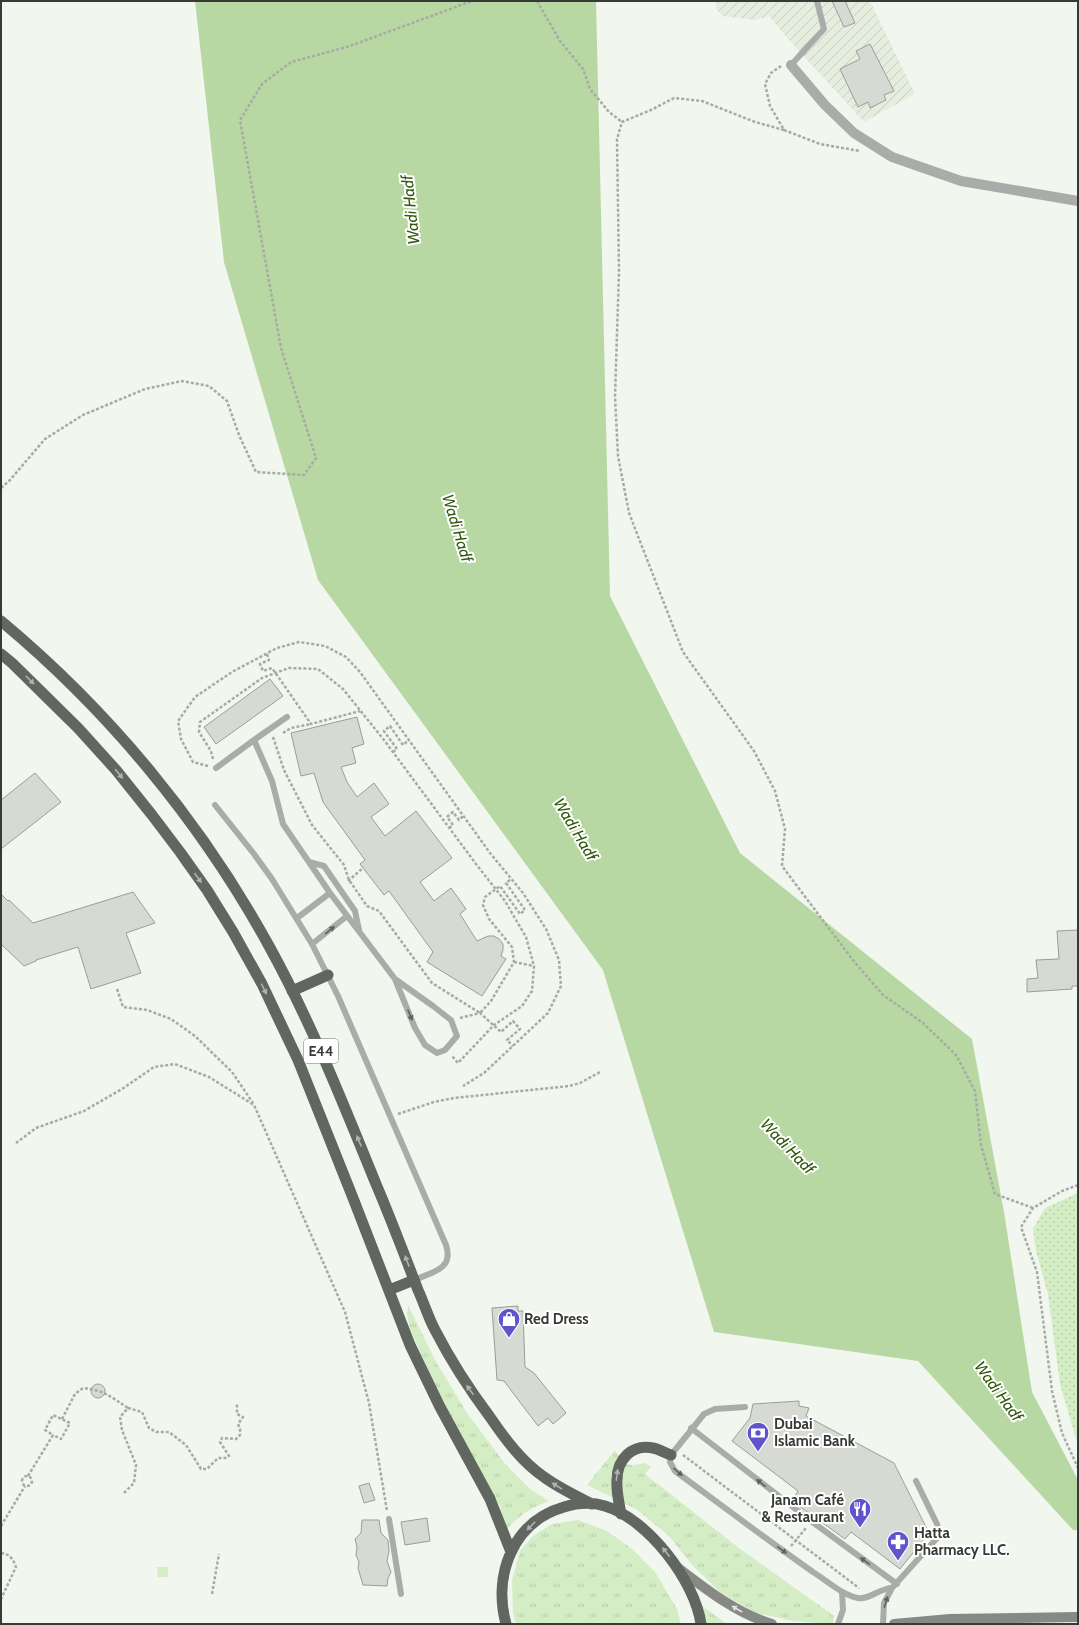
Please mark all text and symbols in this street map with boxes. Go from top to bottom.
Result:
water label: Wadi Hadf [397,173,424,246]
water label: Wadi Hadf [438,492,477,565]
one-way arrow [25,675,35,685]
one-way arrow [115,769,124,780]
water label: Wadi Hadf [549,794,602,865]
one-way arrow [194,872,202,883]
one-way arrow [324,925,335,934]
one-way arrow [261,984,267,995]
one-way arrow [406,1009,413,1021]
road number: E44 [304,1039,338,1063]
water label: Wadi Hadf [757,1115,820,1179]
one-way arrow [355,1134,361,1146]
one-way arrow [404,1255,410,1267]
shop icon: Red Dress [496,1306,522,1339]
place label: Red Dress [524,1310,589,1328]
water label: Wadi Hadf [970,1357,1027,1426]
one-way arrow [466,1385,474,1396]
place label: Dubai Islamic Bank [774,1415,856,1450]
bank icon: Dubai Islamic Bank [745,1420,771,1453]
one-way arrow [673,1467,683,1476]
one-way arrow [614,1469,620,1481]
one-way arrow [756,1479,767,1487]
one-way arrow [551,1482,563,1489]
place label: Janam Café & Restaurant [762,1491,844,1526]
restaurant icon: Janam Café & Restaurant [847,1496,873,1529]
one-way arrow [526,1521,535,1531]
place label: Hatta Pharmacy LLC. [914,1524,1010,1559]
pharmacy icon: Hatta Pharmacy LLC. [885,1529,911,1562]
one-way arrow [776,1545,787,1554]
one-way arrow [661,1546,670,1557]
one-way arrow [860,1557,870,1565]
one-way arrow [883,1596,889,1608]
one-way arrow [731,1605,742,1612]

